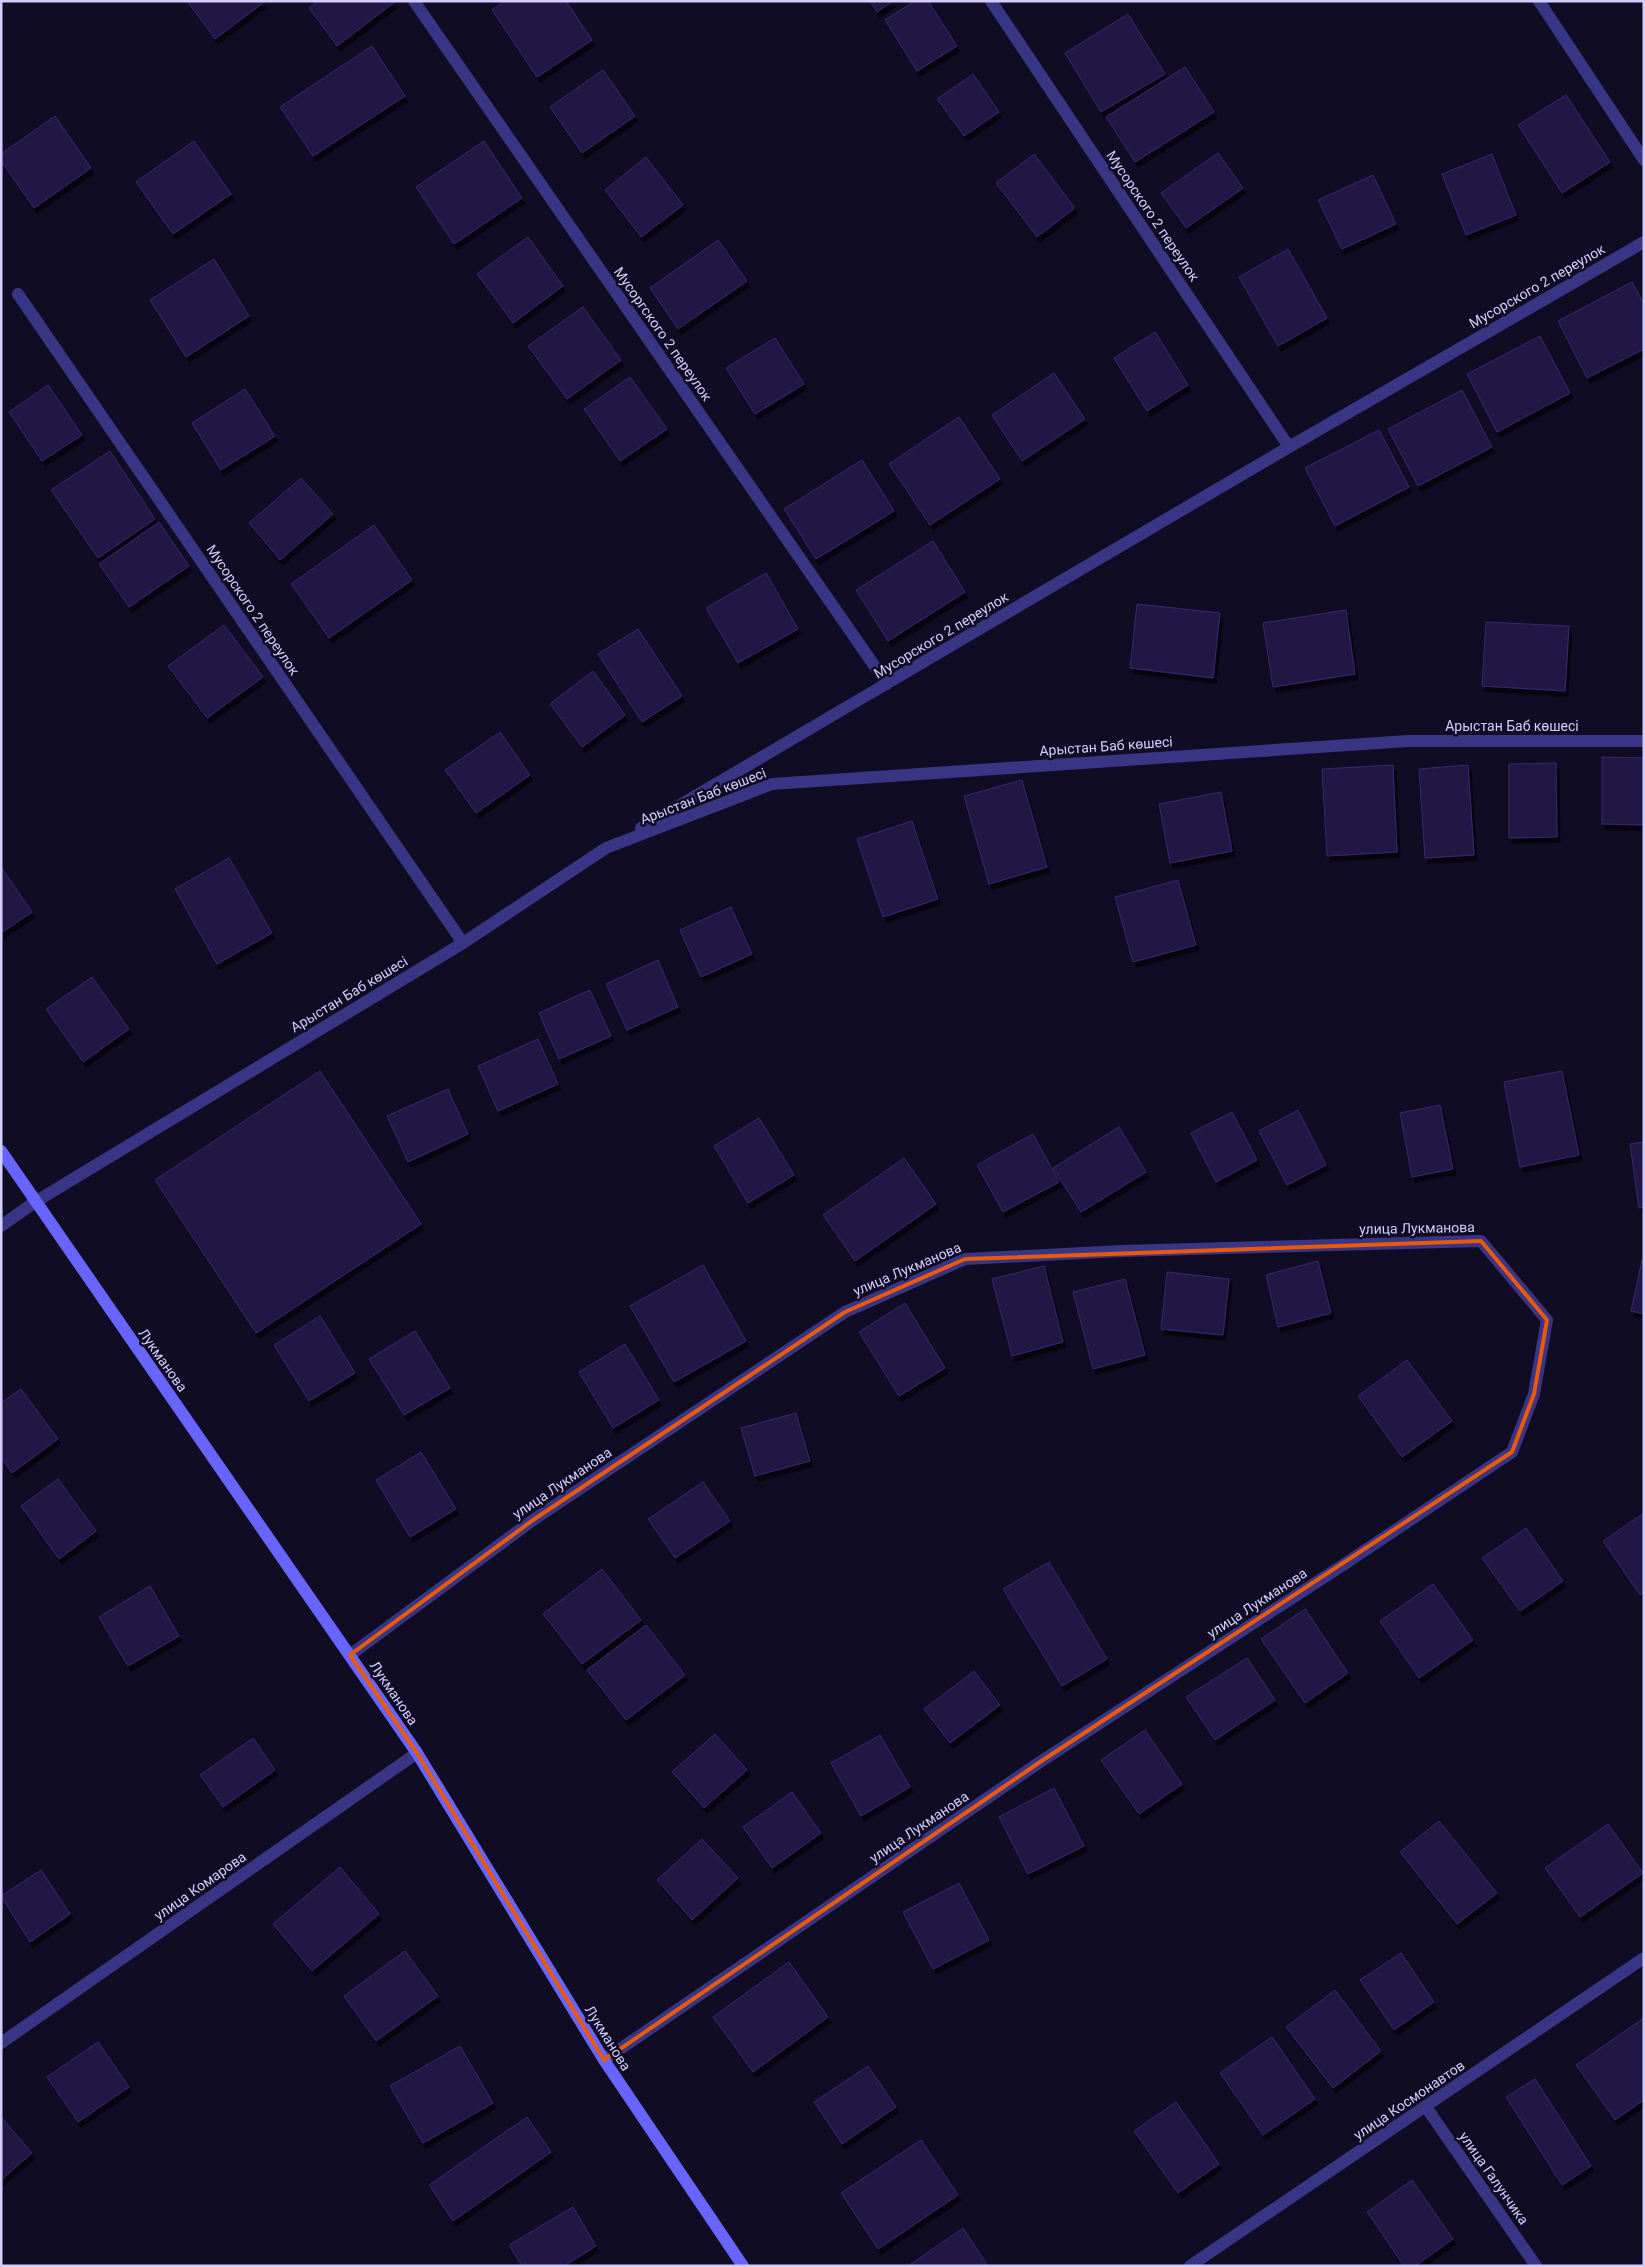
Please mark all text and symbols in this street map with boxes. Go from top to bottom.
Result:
street label: Мусорского 2 переулок [1103,148,1203,285]
street label: Мусорского 2 переулок [1466,240,1608,331]
street label: Мусоргского 2 переулок [611,264,716,404]
street label: Мусорского 2 переулок [203,542,303,679]
street label: Мусорского 2 переулок [871,588,1011,681]
street label: Арыстан Баб көшесі [1445,718,1579,734]
street label: Арыстан Баб көшесі [1039,733,1173,759]
street label: Арыстан Баб көшесі [638,765,768,827]
street label: Арыстан Баб көшесі [288,953,410,1035]
street label: улица Лукманова [1359,1219,1475,1237]
street label: улица Лукманова [851,1239,963,1299]
street label: Лукманова [135,1325,191,1395]
street label: улица Лукманова [510,1444,614,1522]
street label: улица Лукманова [1204,1565,1310,1641]
street label: Лукманова [367,1658,421,1728]
street label: улица Лукманова [867,1788,971,1866]
street label: улица Комарова [151,1848,249,1924]
street label: Лукманова [582,2002,634,2074]
street label: улица Космонавтов [1350,2057,1468,2143]
street label: улица Галунчика [1456,2129,1532,2227]

